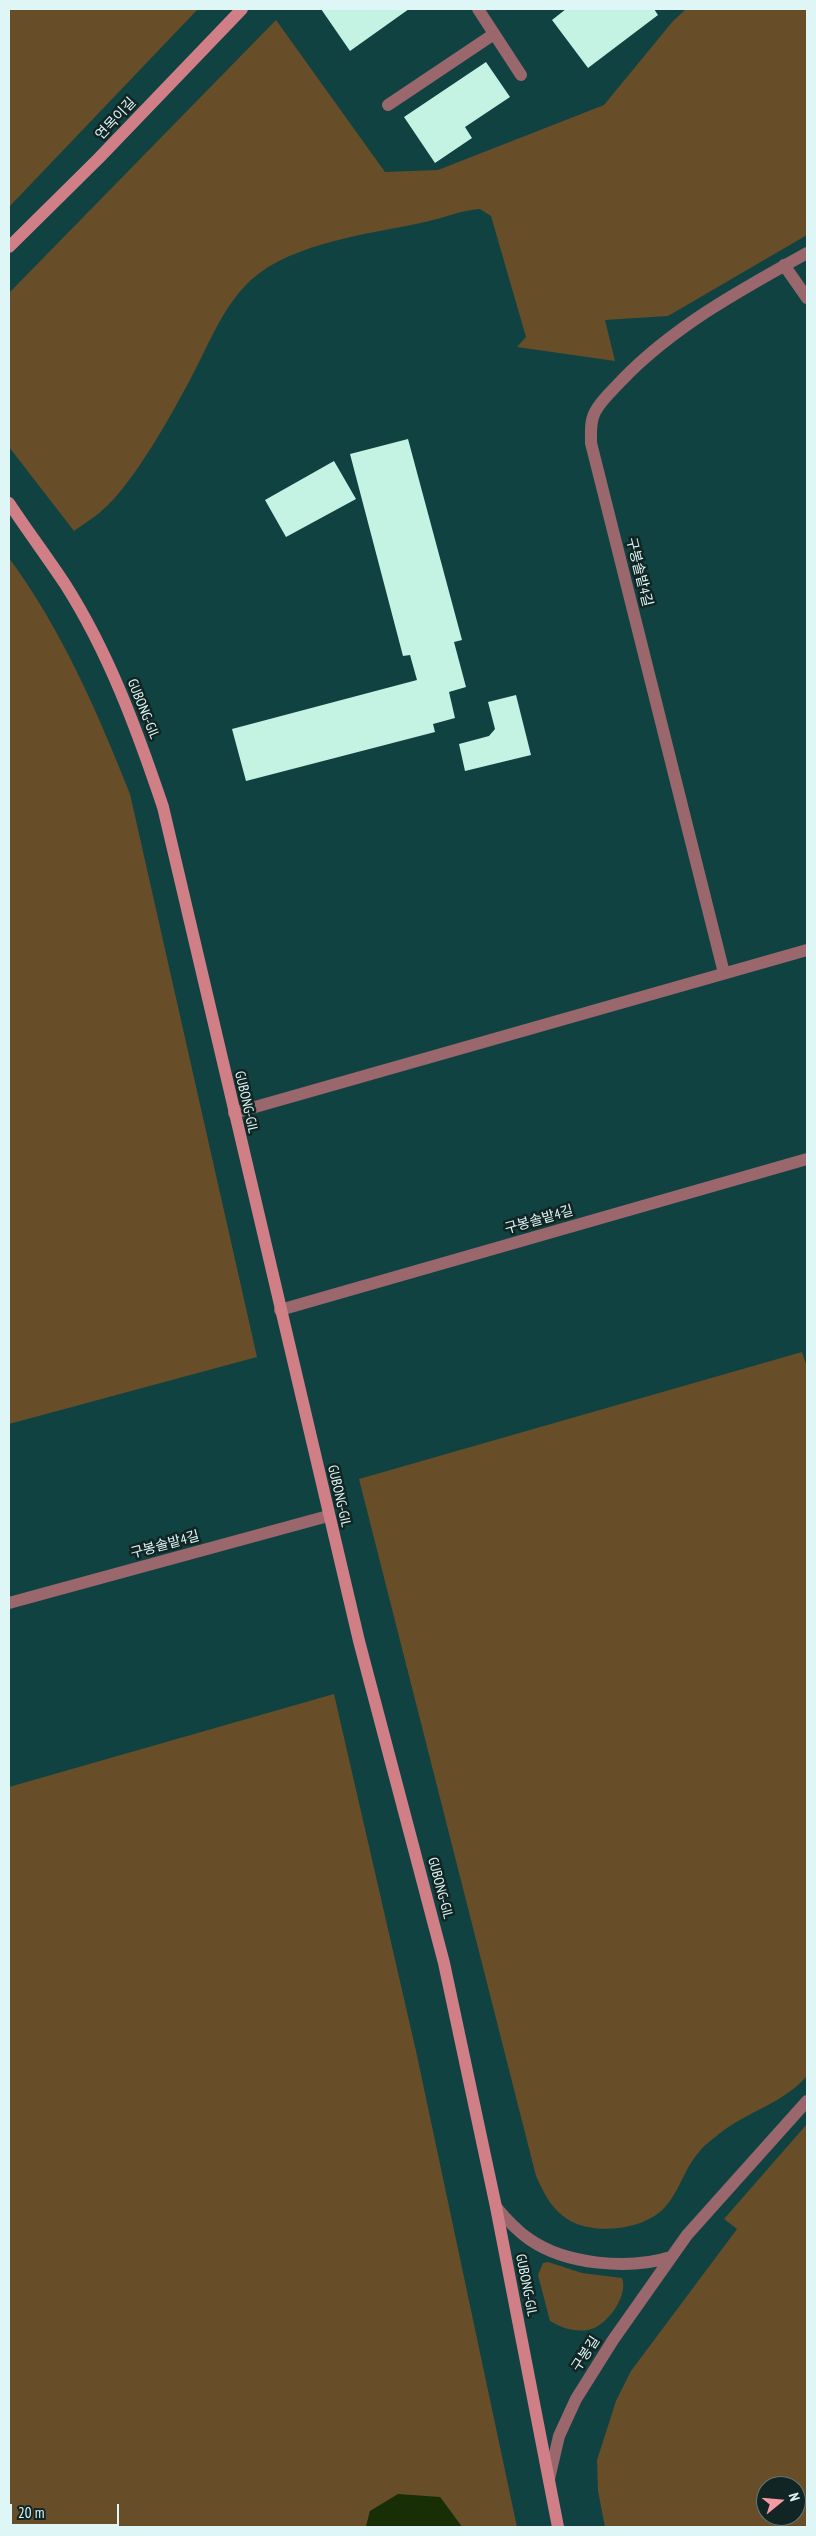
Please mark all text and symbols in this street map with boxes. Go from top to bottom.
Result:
street label: 연목이길 [92,94,140,144]
street label: 구봉솔밭4길 [622,536,656,608]
street label: GUBONG-GIL [123,677,163,741]
street label: GUBONG-GIL [231,1069,261,1135]
street label: 구봉솔밭4길 [503,1202,575,1238]
street label: GUBONG-GIL [324,1463,354,1529]
street label: 구봉솔밭4길 [129,1528,201,1562]
street label: GUBONG-GIL [424,1855,456,1921]
street label: GUBONG-GIL [512,2253,540,2317]
street label: 구봉길 [568,2333,604,2375]
north arrow [756,2476,806,2526]
text: N [785,2491,804,2503]
scale bar [12,2494,121,2526]
text: 20 m [18,2503,44,2522]

